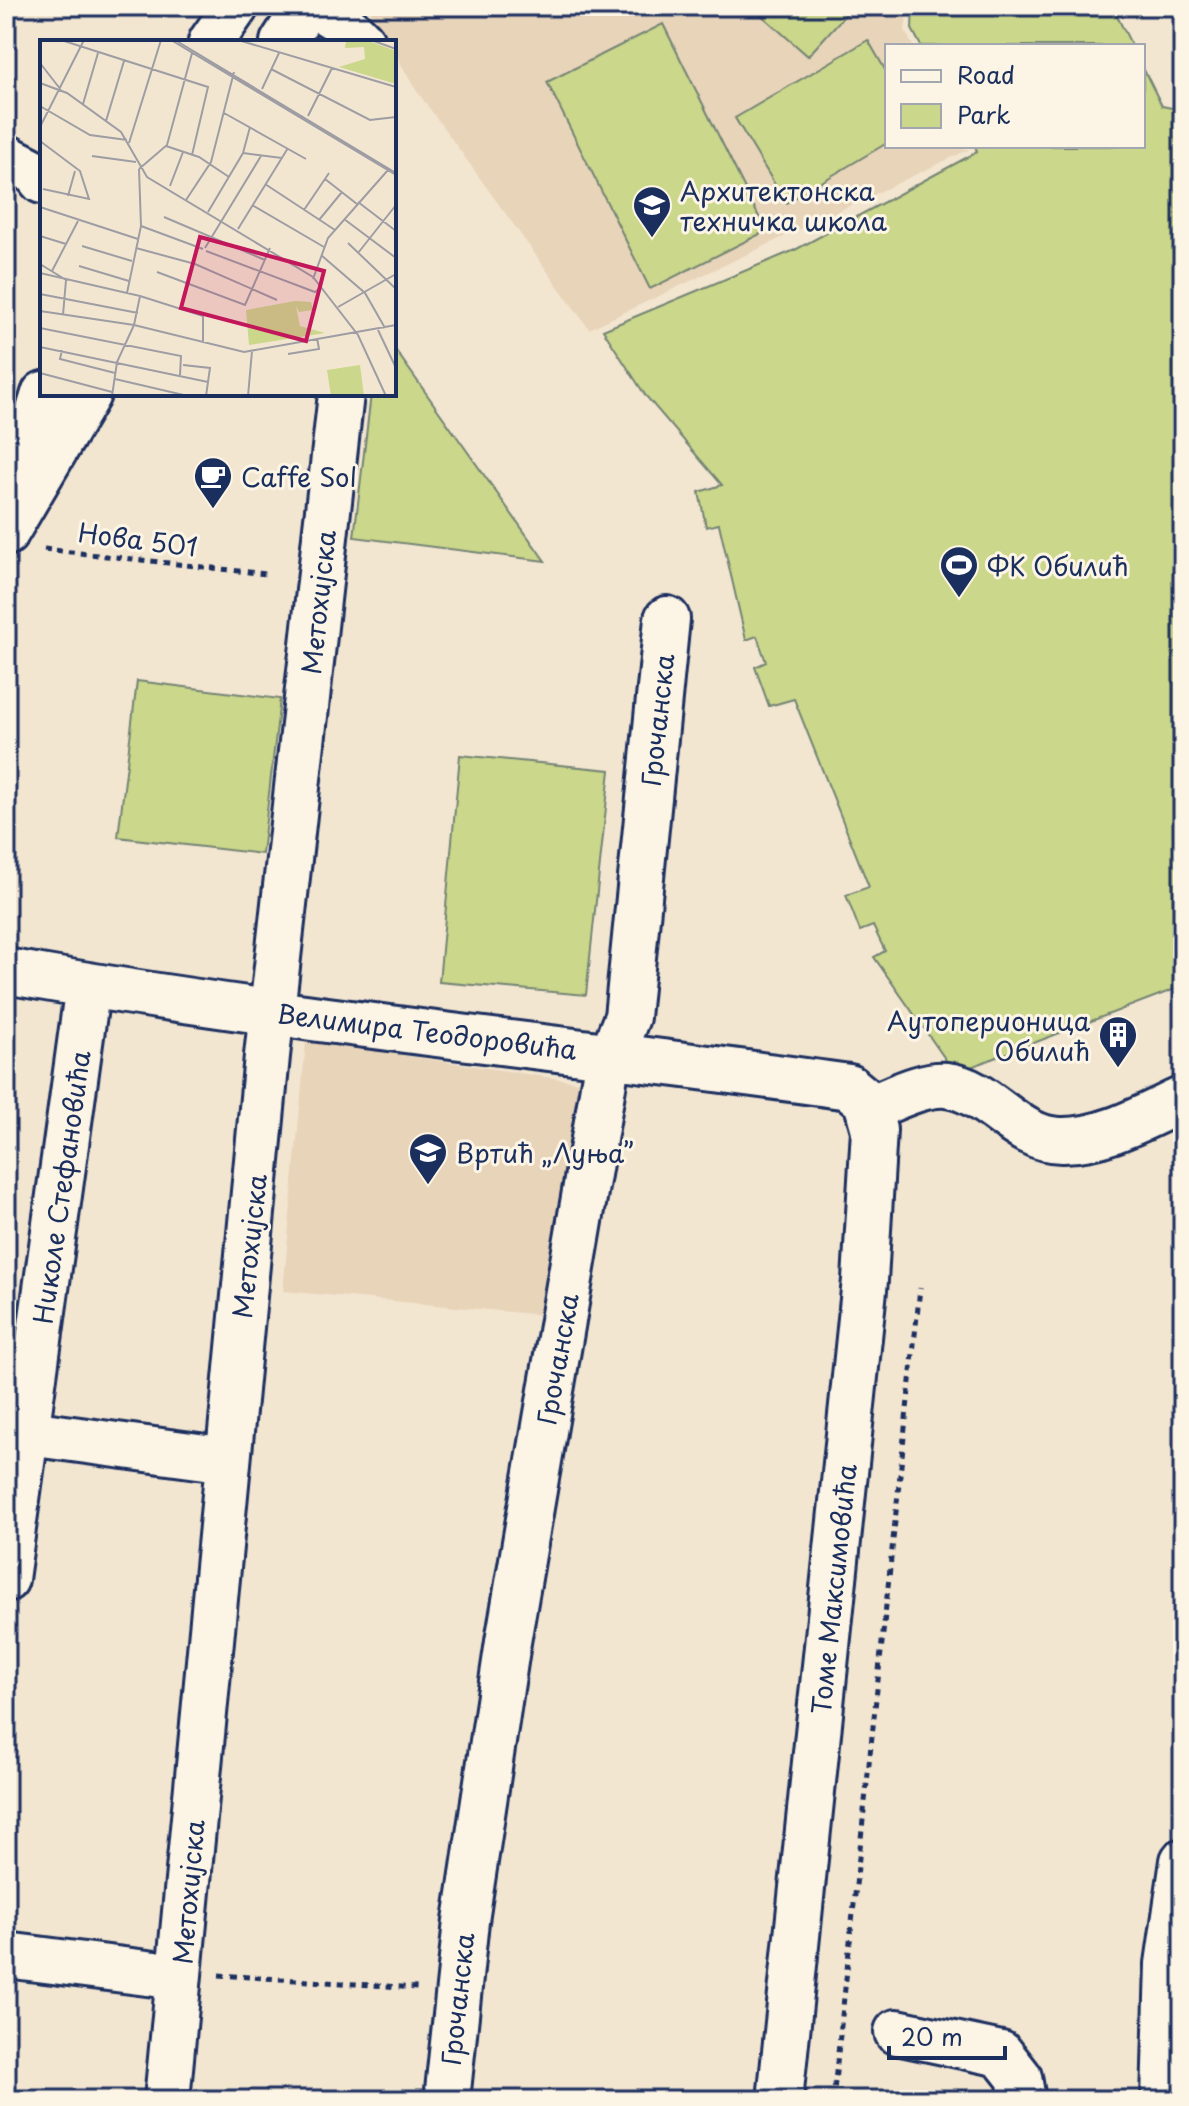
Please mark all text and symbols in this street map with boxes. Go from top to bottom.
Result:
inset map [40,40,396,396]
legend [885,44,1145,148]
text: Road [957,56,1015,92]
text: Park [957,96,1011,132]
place label: Архитектонска техничка школа [680,171,888,240]
school or university icon: Архитектонска техничка школа [631,184,673,239]
cafe icon: Caffe Sol [192,455,234,510]
place label: Caffe Sol [241,457,357,496]
street label: Нова 501 [76,512,200,566]
street label: Метохијска [291,527,345,676]
sports icon: ФК Обилић [938,544,980,599]
place label: ФК Обилић [987,546,1129,585]
street label: Грочанска [631,651,683,788]
street label: Велимира Теодоровића [275,993,580,1069]
place label: Аутоперионица Обилић [887,1001,1091,1070]
building icon: Аутоперионица Обилић [1097,1014,1139,1069]
street label: Николе Стефановића [23,1047,100,1326]
school or university icon: Вртић „Луња” [407,1131,449,1186]
place label: Вртић „Луња” [456,1133,634,1172]
street label: Метохијска [222,1171,276,1320]
street label: Грочанска [526,1289,588,1428]
street label: Томе Максимовића [800,1461,866,1716]
street label: Метохијска [162,1817,214,1966]
street label: Грочанска [431,1930,483,2067]
scale bar [889,2010,1005,2060]
text: 20 m [901,2018,963,2054]

